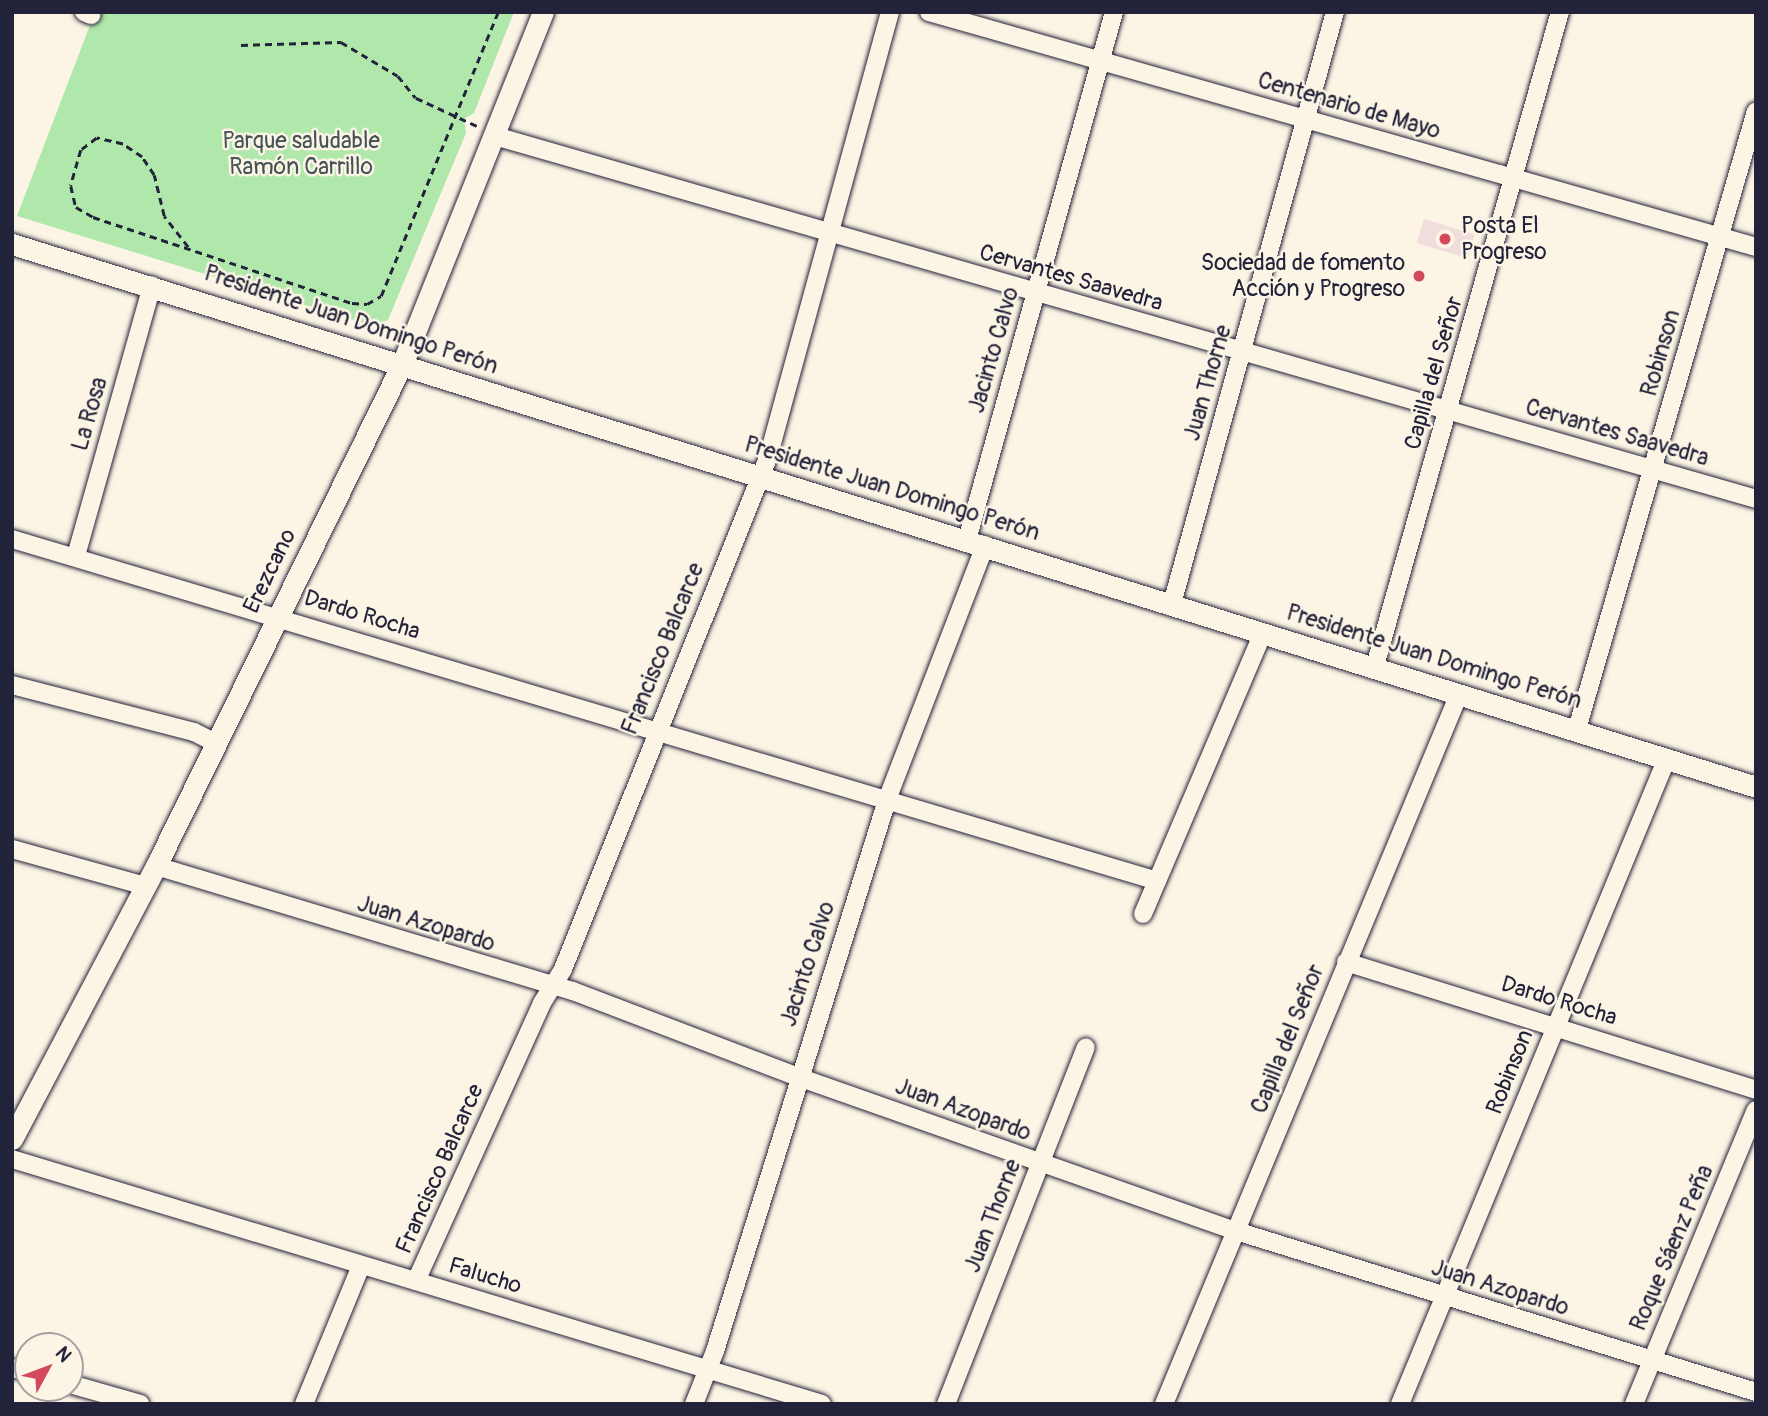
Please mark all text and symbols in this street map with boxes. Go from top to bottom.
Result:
street label: Centenario de Mayo [1255,67,1443,145]
park label: Parque saludable Ramón Carrillo [222,127,380,181]
place label: Posta El Progreso [1461,212,1547,266]
marker: Posta El Progreso [1435,229,1455,249]
street label: Cervantes Saavedra [976,239,1166,317]
place label: Sociedad de fomento Acción y Progreso [1201,249,1405,303]
street label: Presidente Juan Domingo Perón [201,259,501,381]
marker: Sociedad de fomento Acción y Progreso [1411,268,1427,284]
street label: Jacinto Calvo [963,284,1025,416]
street label: Capilla del Señor [1399,293,1469,453]
street label: Robinson [1635,307,1687,399]
street label: Juan Thorne [1178,322,1238,444]
street label: La Rosa [66,374,114,454]
street label: Cervantes Saavedra [1522,394,1712,472]
street label: Presidente Juan Domingo Perón [741,431,1043,547]
street label: Erezcano [238,524,302,618]
street label: Francisco Balcarce [616,559,710,739]
street label: Dardo Rocha [301,584,423,646]
street label: Presidente Juan Domingo Perón [1283,599,1585,715]
street label: Juan Azopardo [354,890,498,958]
street label: Jacinto Calvo [775,898,841,1030]
street label: Capilla del Señor [1246,960,1330,1118]
street label: Dardo Rocha [1498,970,1620,1032]
street label: Robinson [1481,1026,1539,1118]
street label: Juan Azopardo [891,1073,1035,1147]
street label: Francisco Balcarce [390,1080,490,1258]
street label: Juan Thorne [959,1155,1027,1277]
street label: Roque Sáenz Peña [1625,1161,1719,1335]
street label: Falucho [445,1252,525,1300]
street label: Juan Azopardo [1428,1254,1572,1322]
north arrow [14,1332,84,1402]
text: N [50,1342,77,1367]

